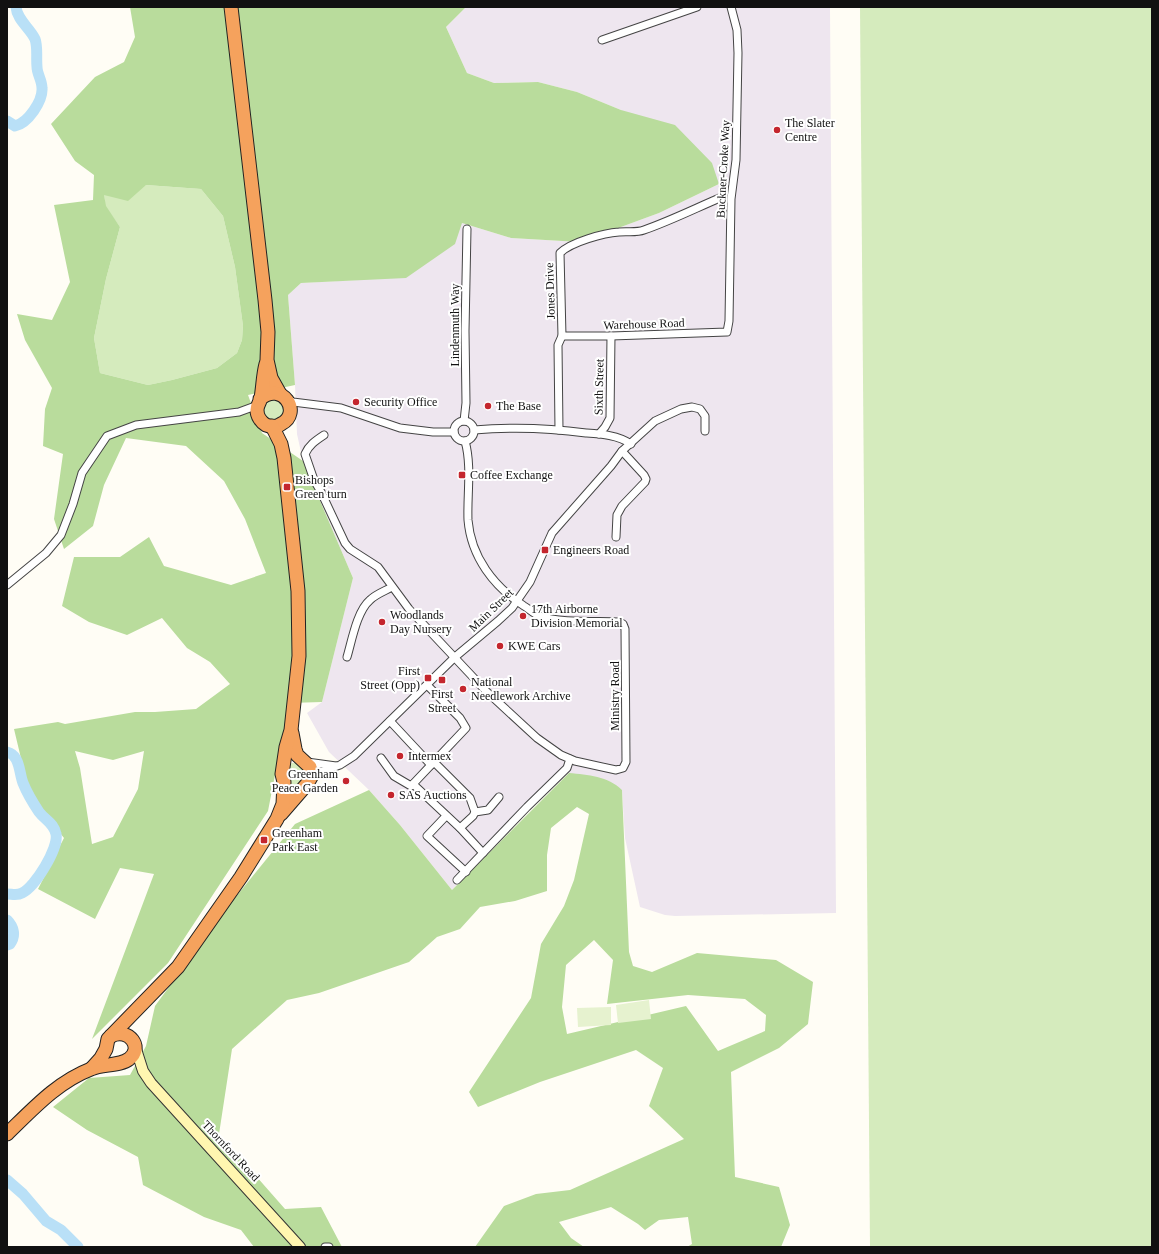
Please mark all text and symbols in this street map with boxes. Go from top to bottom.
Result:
place label: The Slater Centre [785,116,835,144]
street label: Buckner-Croke Way [713,120,733,218]
marker: The Slater Centre [772,125,782,135]
street label: Jones Drive [542,262,558,320]
street label: Lindenmuth Way [448,283,462,367]
street label: Warehouse Road [603,316,685,332]
street label: Sixth Street [592,358,607,415]
place label: Security Office [364,395,437,409]
marker: Security Office [351,397,361,407]
place label: The Base [496,399,541,413]
marker: The Base [483,401,493,411]
place label: Coffee Exchange [470,468,553,482]
marker: Coffee Exchange [457,470,467,480]
place label: Bishops Green turn [295,473,347,501]
marker: Bishops Green turn [282,482,292,492]
place label: Engineers Road [553,543,629,557]
marker: Engineers Road [540,545,550,555]
street label: Main Street [466,585,517,635]
place label: 17th Airborne Division Memorial [531,602,623,630]
place label: Woodlands Day Nursery [390,608,452,636]
marker: 17th Airborne Division Memorial [518,611,528,621]
marker: Woodlands Day Nursery [377,617,387,627]
place label: KWE Cars [508,639,561,653]
marker: KWE Cars [495,641,505,651]
street label: Ministry Road [608,661,622,731]
place label: First Street (Opp) [360,664,421,692]
marker: First Street (Opp) [423,673,433,683]
marker: First Street [437,675,447,685]
place label: National Needlework Archive [471,675,571,703]
marker: National Needlework Archive [458,684,468,694]
place label: First Street [428,687,457,715]
place label: Intermex [408,749,451,763]
marker: Intermex [395,751,405,761]
place label: Greenham Peace Garden [272,767,339,795]
marker: Greenham Peace Garden [341,776,351,786]
place label: SAS Auctions [399,788,467,802]
marker: SAS Auctions [386,790,396,800]
place label: Greenham Park East [272,826,323,854]
marker: Greenham Park East [259,835,269,845]
street label: Thornford Road [199,1118,263,1184]

